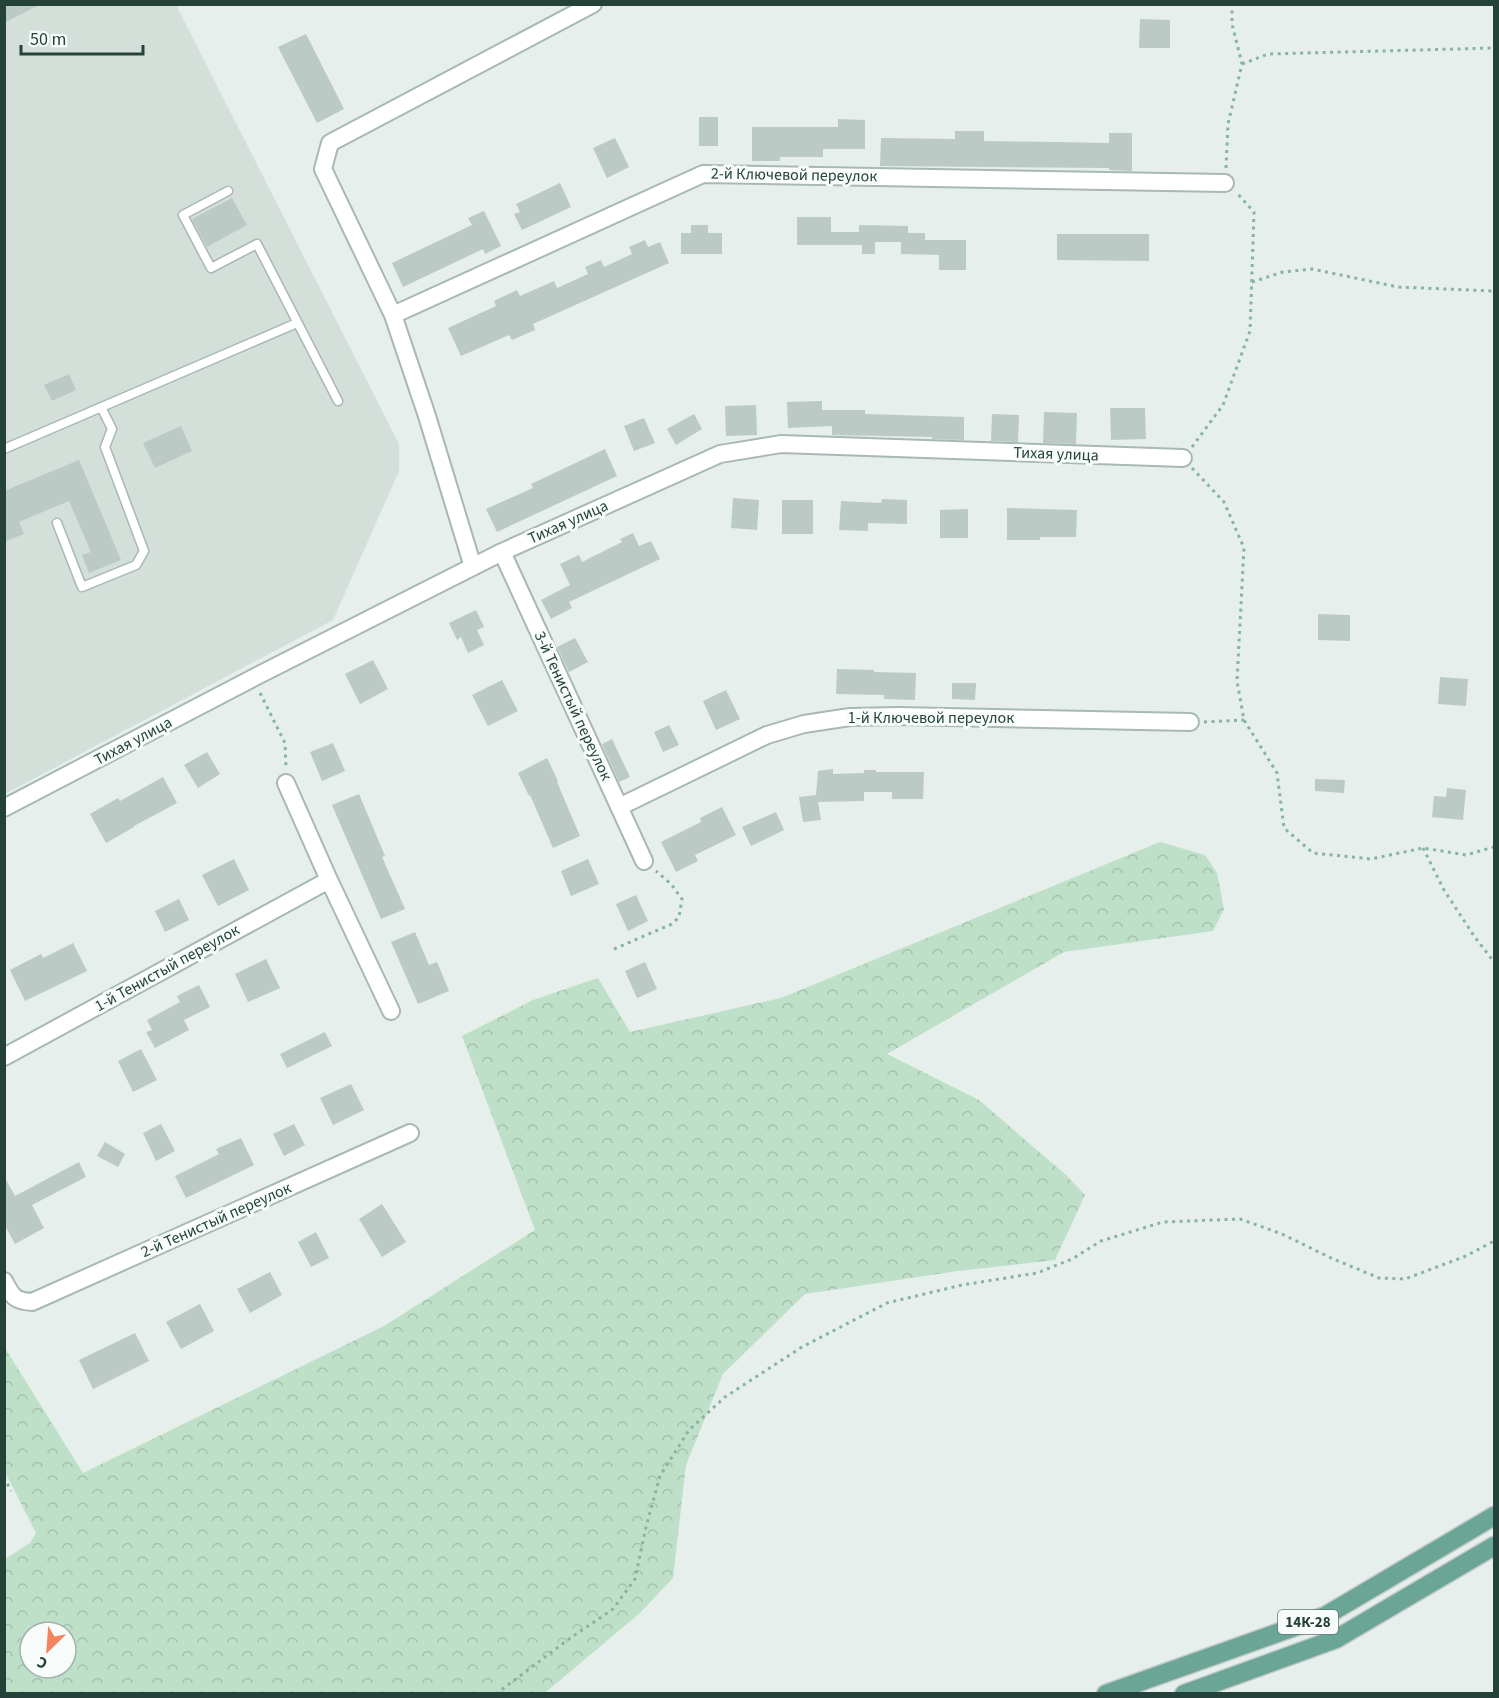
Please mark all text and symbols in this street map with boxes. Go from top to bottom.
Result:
scale bar [21,18,142,56]
text: 50 m [30,27,66,52]
street label: 2-й Ключевой переулок [711,163,877,187]
street label: Тихая улица [1013,442,1099,466]
street label: Тихая улица [525,495,611,549]
street label: 3-й Тенистый переулок [529,628,617,784]
street label: 1-й Ключевой переулок [848,707,1014,729]
street label: Тихая улица [90,711,176,771]
street label: 1-й Тенистый переулок [91,919,243,1017]
street label: 2-й Тенистый переулок [137,1177,295,1263]
road number: 14К-28 [1278,1610,1338,1634]
north arrow [18,1620,78,1680]
text: С [33,1651,51,1675]

